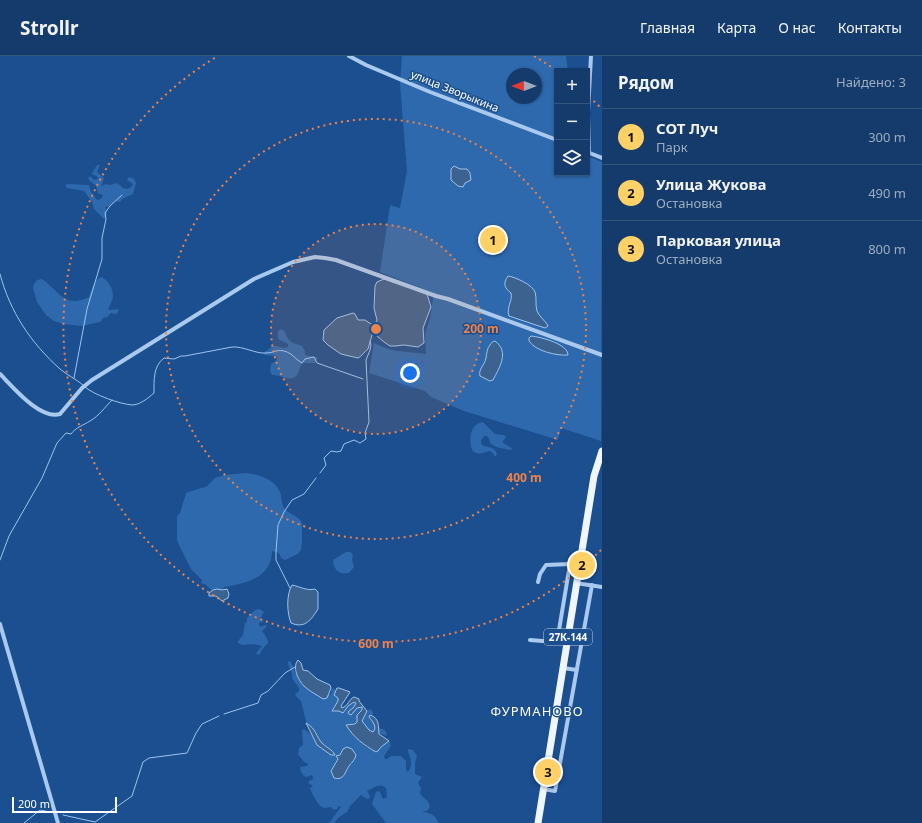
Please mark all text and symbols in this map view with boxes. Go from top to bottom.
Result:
text: Strollr [20,15,79,41]
text: Главная [640,18,695,37]
text: Карта [717,18,756,37]
text: О нас [778,18,816,37]
text: Контакты [838,18,902,37]
street label: улица Зворыкина [409,66,501,115]
north arrow [506,68,542,104]
map controls [554,68,590,176]
button: + [554,68,590,104]
text: Рядом [618,71,674,94]
text: Найдено: 3 [836,73,906,91]
button: − [554,104,590,140]
text: СОТ Луч [656,118,718,138]
text: 1 [627,128,635,146]
text: 300 m [868,128,906,146]
text: Парк [656,138,688,156]
button: layers [554,140,590,176]
text: Улица Жукова [656,174,766,194]
text: 2 [627,184,635,202]
text: 490 m [868,184,906,202]
text: Остановка [656,194,722,212]
pin: 1 [480,225,506,255]
text: Парковая улица [656,230,781,250]
text: 3 [627,240,635,258]
text: 800 m [868,240,906,258]
text: Остановка [656,250,722,268]
text: 200 m [463,320,499,337]
centre of rings [369,322,383,336]
your location [400,363,420,383]
text: 400 m [506,469,542,486]
pin: 2 [569,550,595,580]
road number: 27К-144 [544,629,592,645]
text: 600 m [358,635,394,652]
district label: ФУРМАНОВО [490,702,584,720]
pin: 3 [535,757,561,787]
scale bar [12,795,117,814]
text: 200 m [18,796,50,811]

